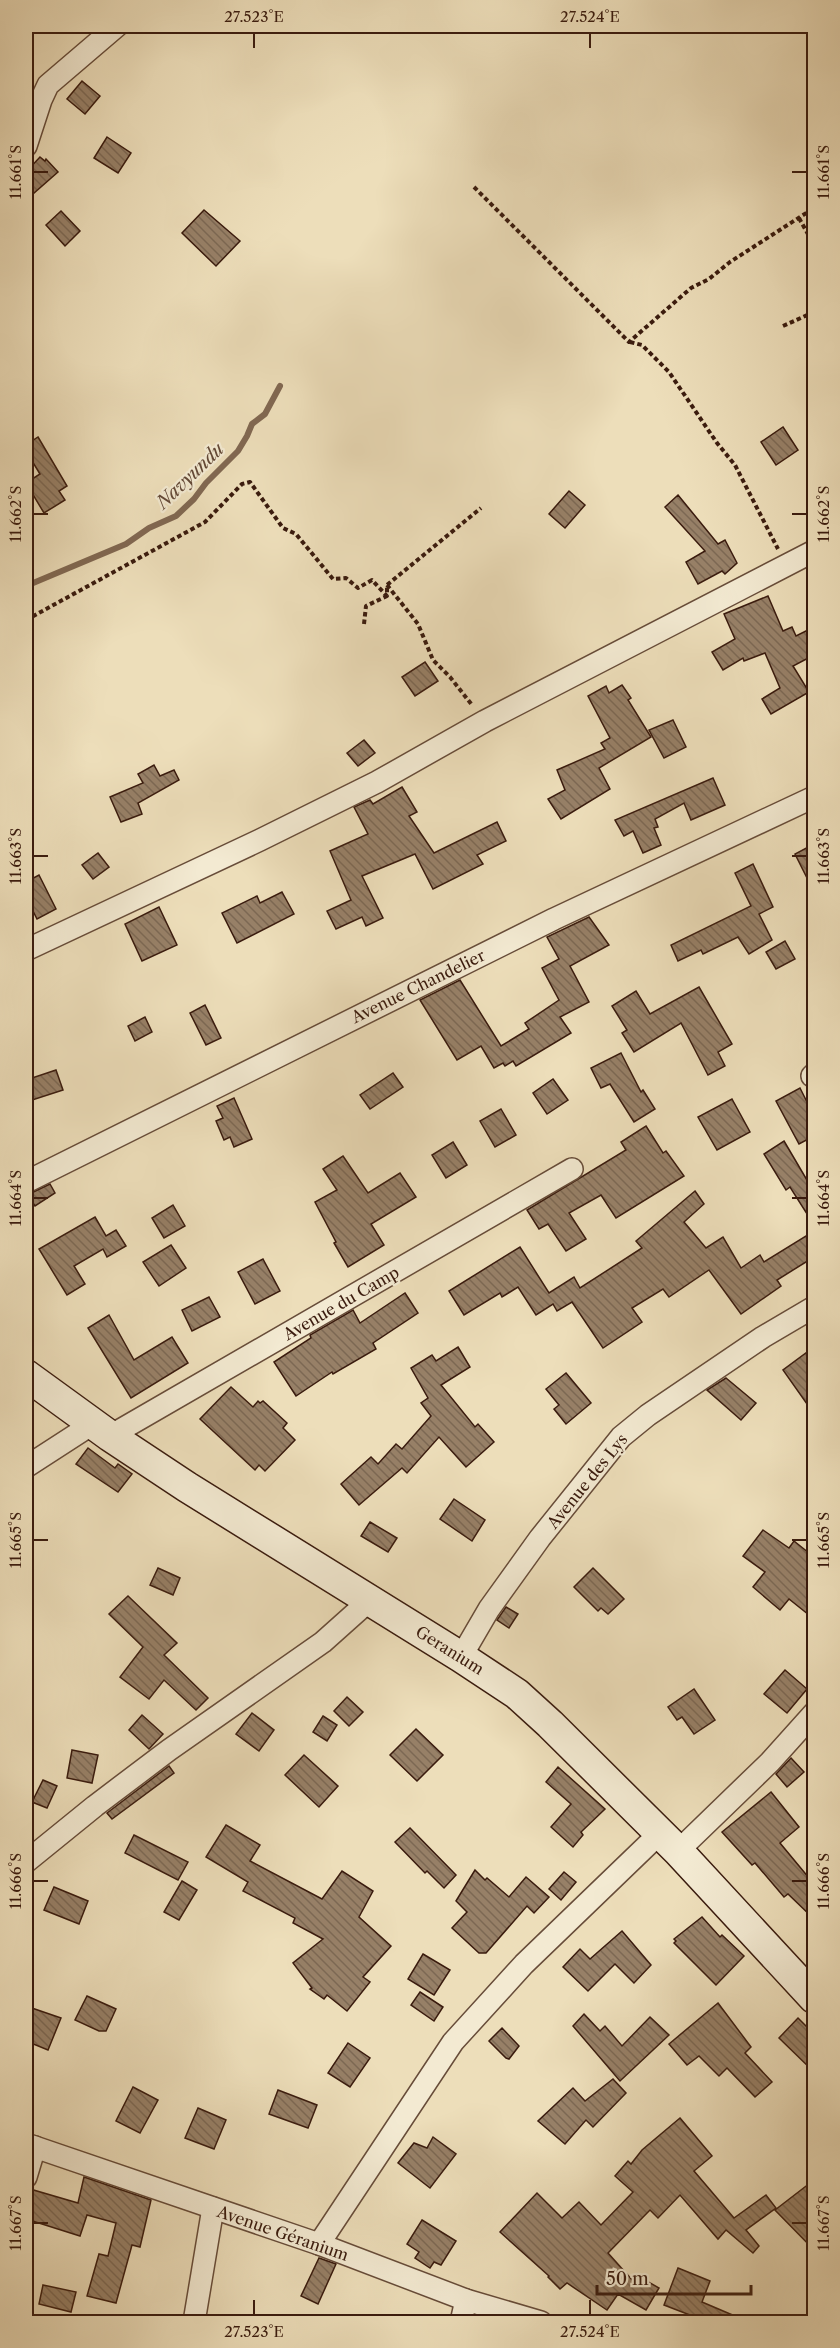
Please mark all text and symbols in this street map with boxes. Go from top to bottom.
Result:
text: 27.523°E [224,7,284,26]
text: 27.524°E [560,7,620,26]
text: 11.661°S [6,145,25,199]
text: 11.661°S [814,145,833,199]
water label: Navyundu [150,438,229,515]
text: 11.662°S [6,486,25,542]
text: 11.662°S [814,486,833,542]
text: 11.663°S [6,828,25,884]
text: 11.663°S [814,828,833,884]
street label: Avenue Chandelier [347,945,488,1027]
text: 11.664°S [6,1170,25,1226]
text: 11.664°S [814,1170,833,1226]
street label: Avenue du Camp [279,1262,403,1345]
street label: Avenue des Lys [542,1429,631,1533]
text: 11.665°S [6,1512,25,1568]
text: 11.665°S [814,1512,833,1568]
street label: Geranium [412,1621,488,1679]
text: 11.666°S [6,1853,25,1909]
text: 11.666°S [814,1853,833,1909]
text: 11.667°S [6,2195,25,2251]
text: 11.667°S [814,2195,833,2251]
street label: Avenue Géranium [214,2201,351,2265]
scale bar [597,2258,752,2296]
text: 50 m [606,2268,649,2290]
text: 27.523°E [224,2322,284,2341]
text: 27.524°E [560,2322,620,2341]

